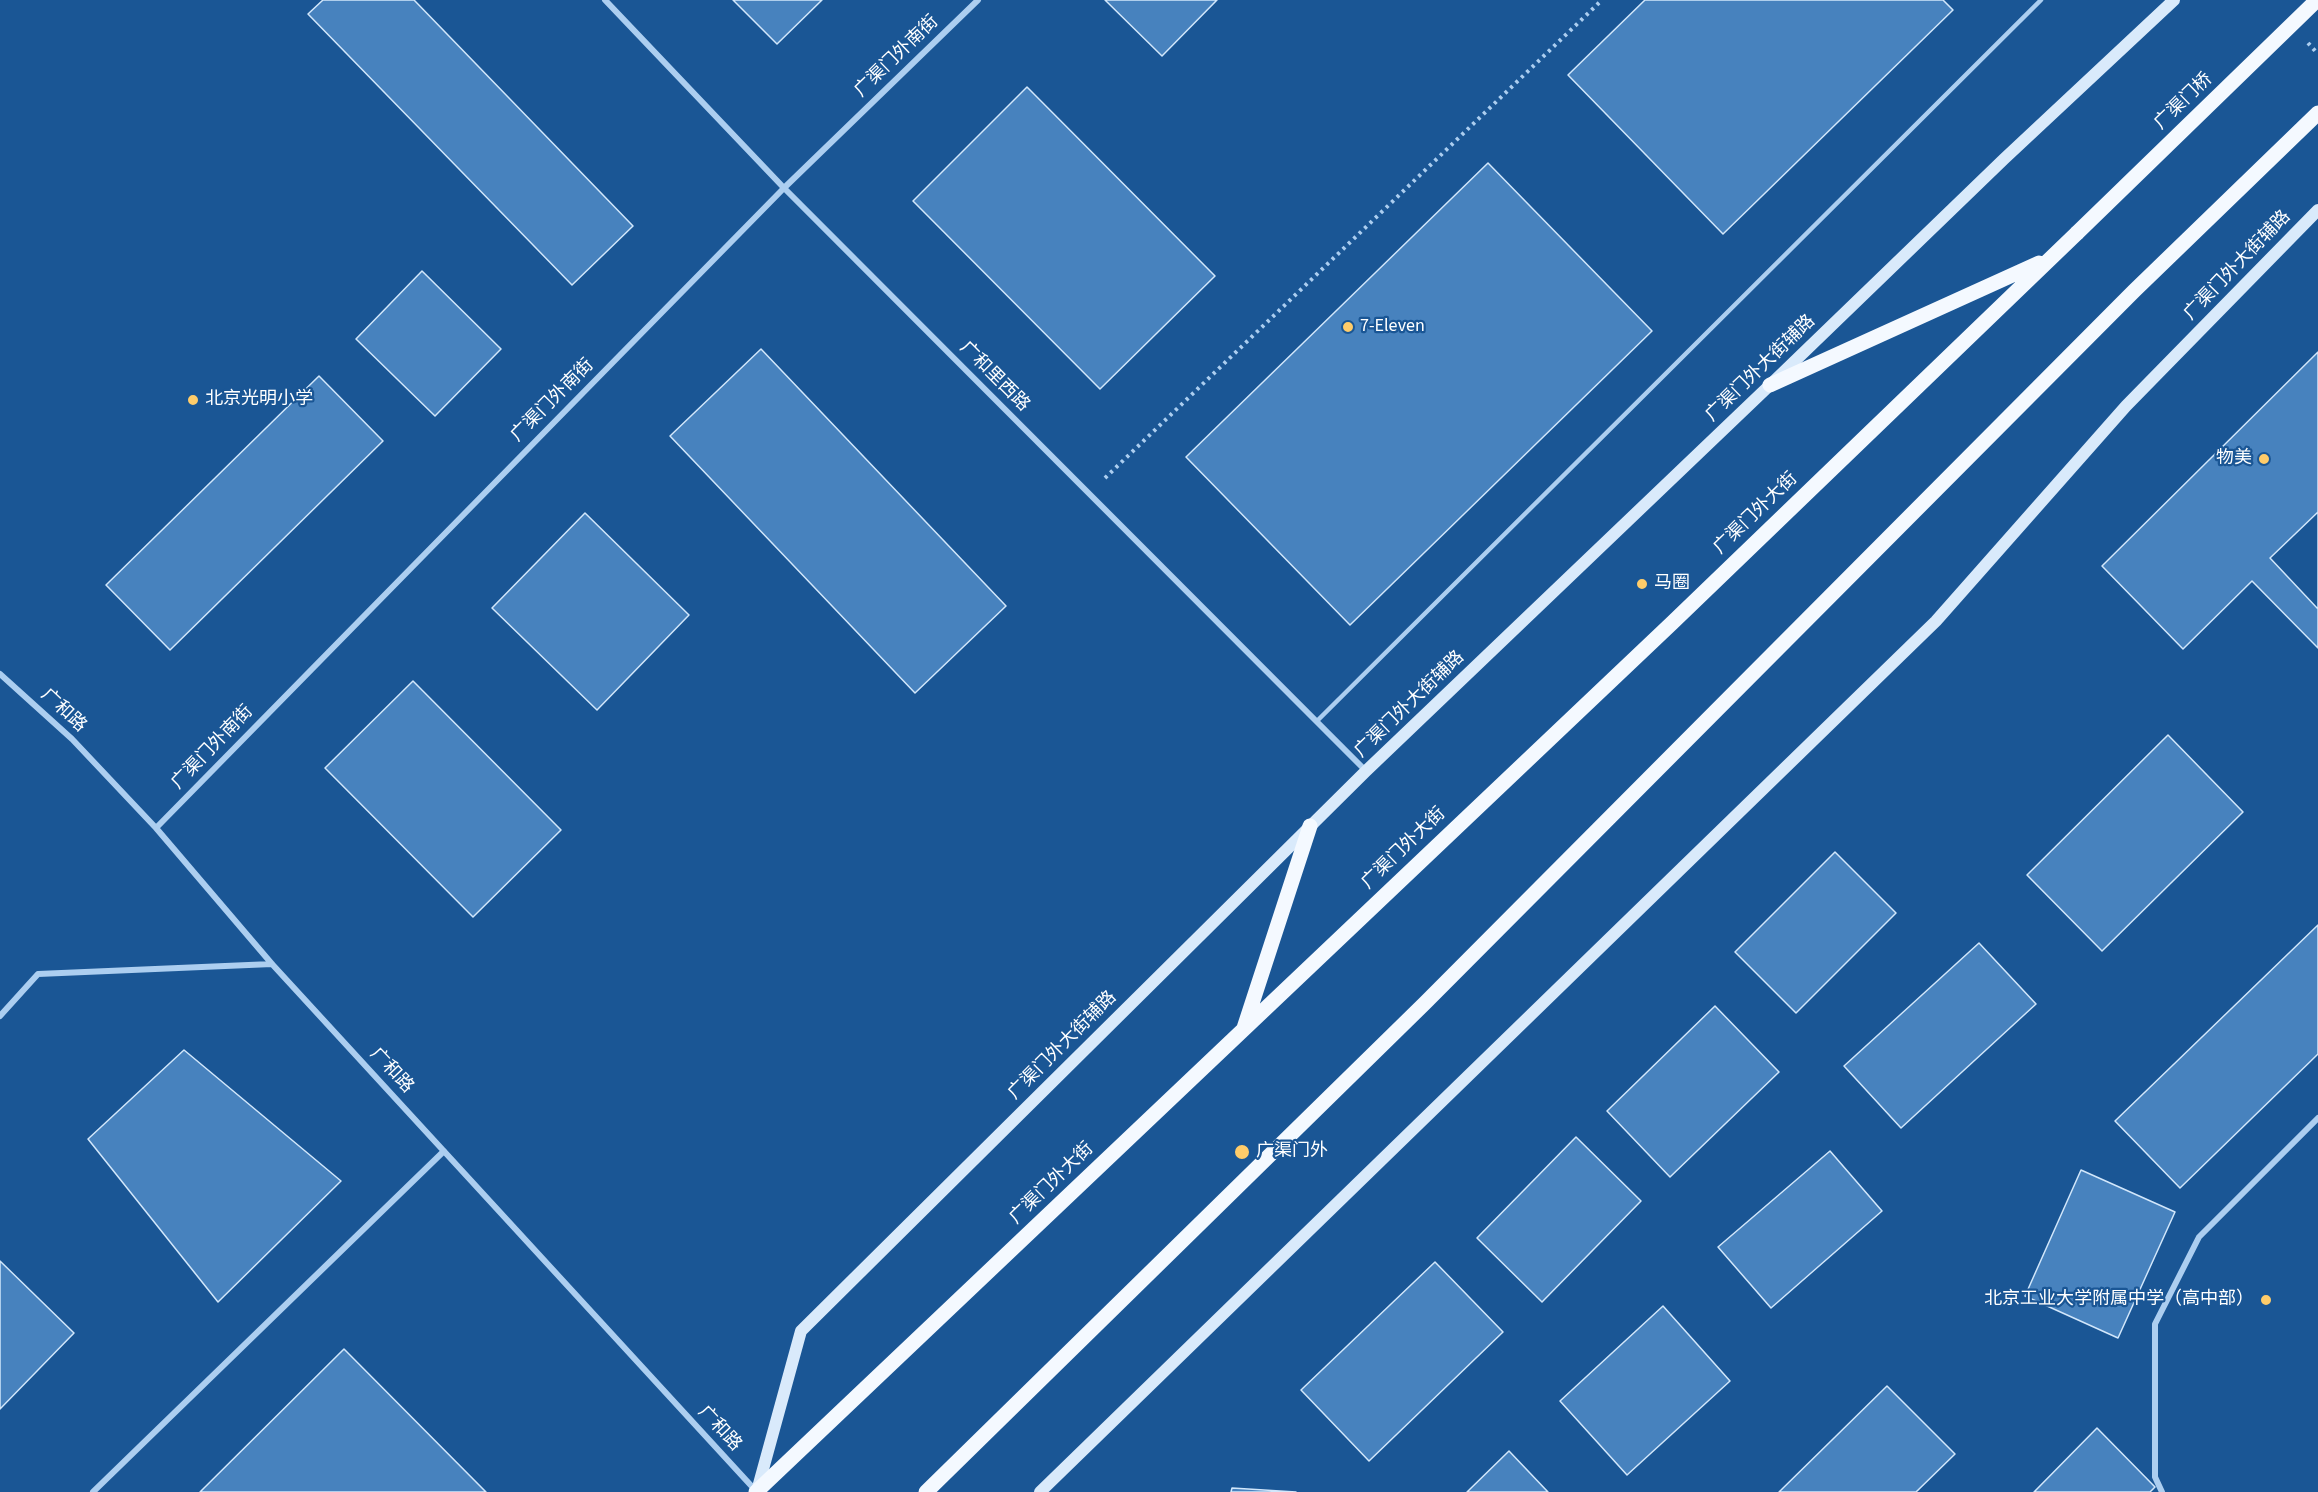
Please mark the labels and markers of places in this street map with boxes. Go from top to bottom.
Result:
place label: 7-Eleven [1360,316,1425,338]
marker: 7-Eleven [1341,320,1355,334]
place label: 北京光明小学 [205,389,313,411]
marker: 北京光明小学 [186,393,200,407]
place label: 物美 [2216,448,2252,470]
marker: 物美 [2257,452,2271,466]
place label: 马圈 [1654,573,1690,595]
marker: 马圈 [1635,577,1649,591]
place label: 广渠门外 [1256,1141,1328,1163]
marker: 广渠门外 [1233,1143,1251,1161]
place label: 北京工业大学附属中学（高中部） [1984,1289,2254,1311]
marker: 北京工业大学附属中学（高中部） [2259,1293,2273,1307]

